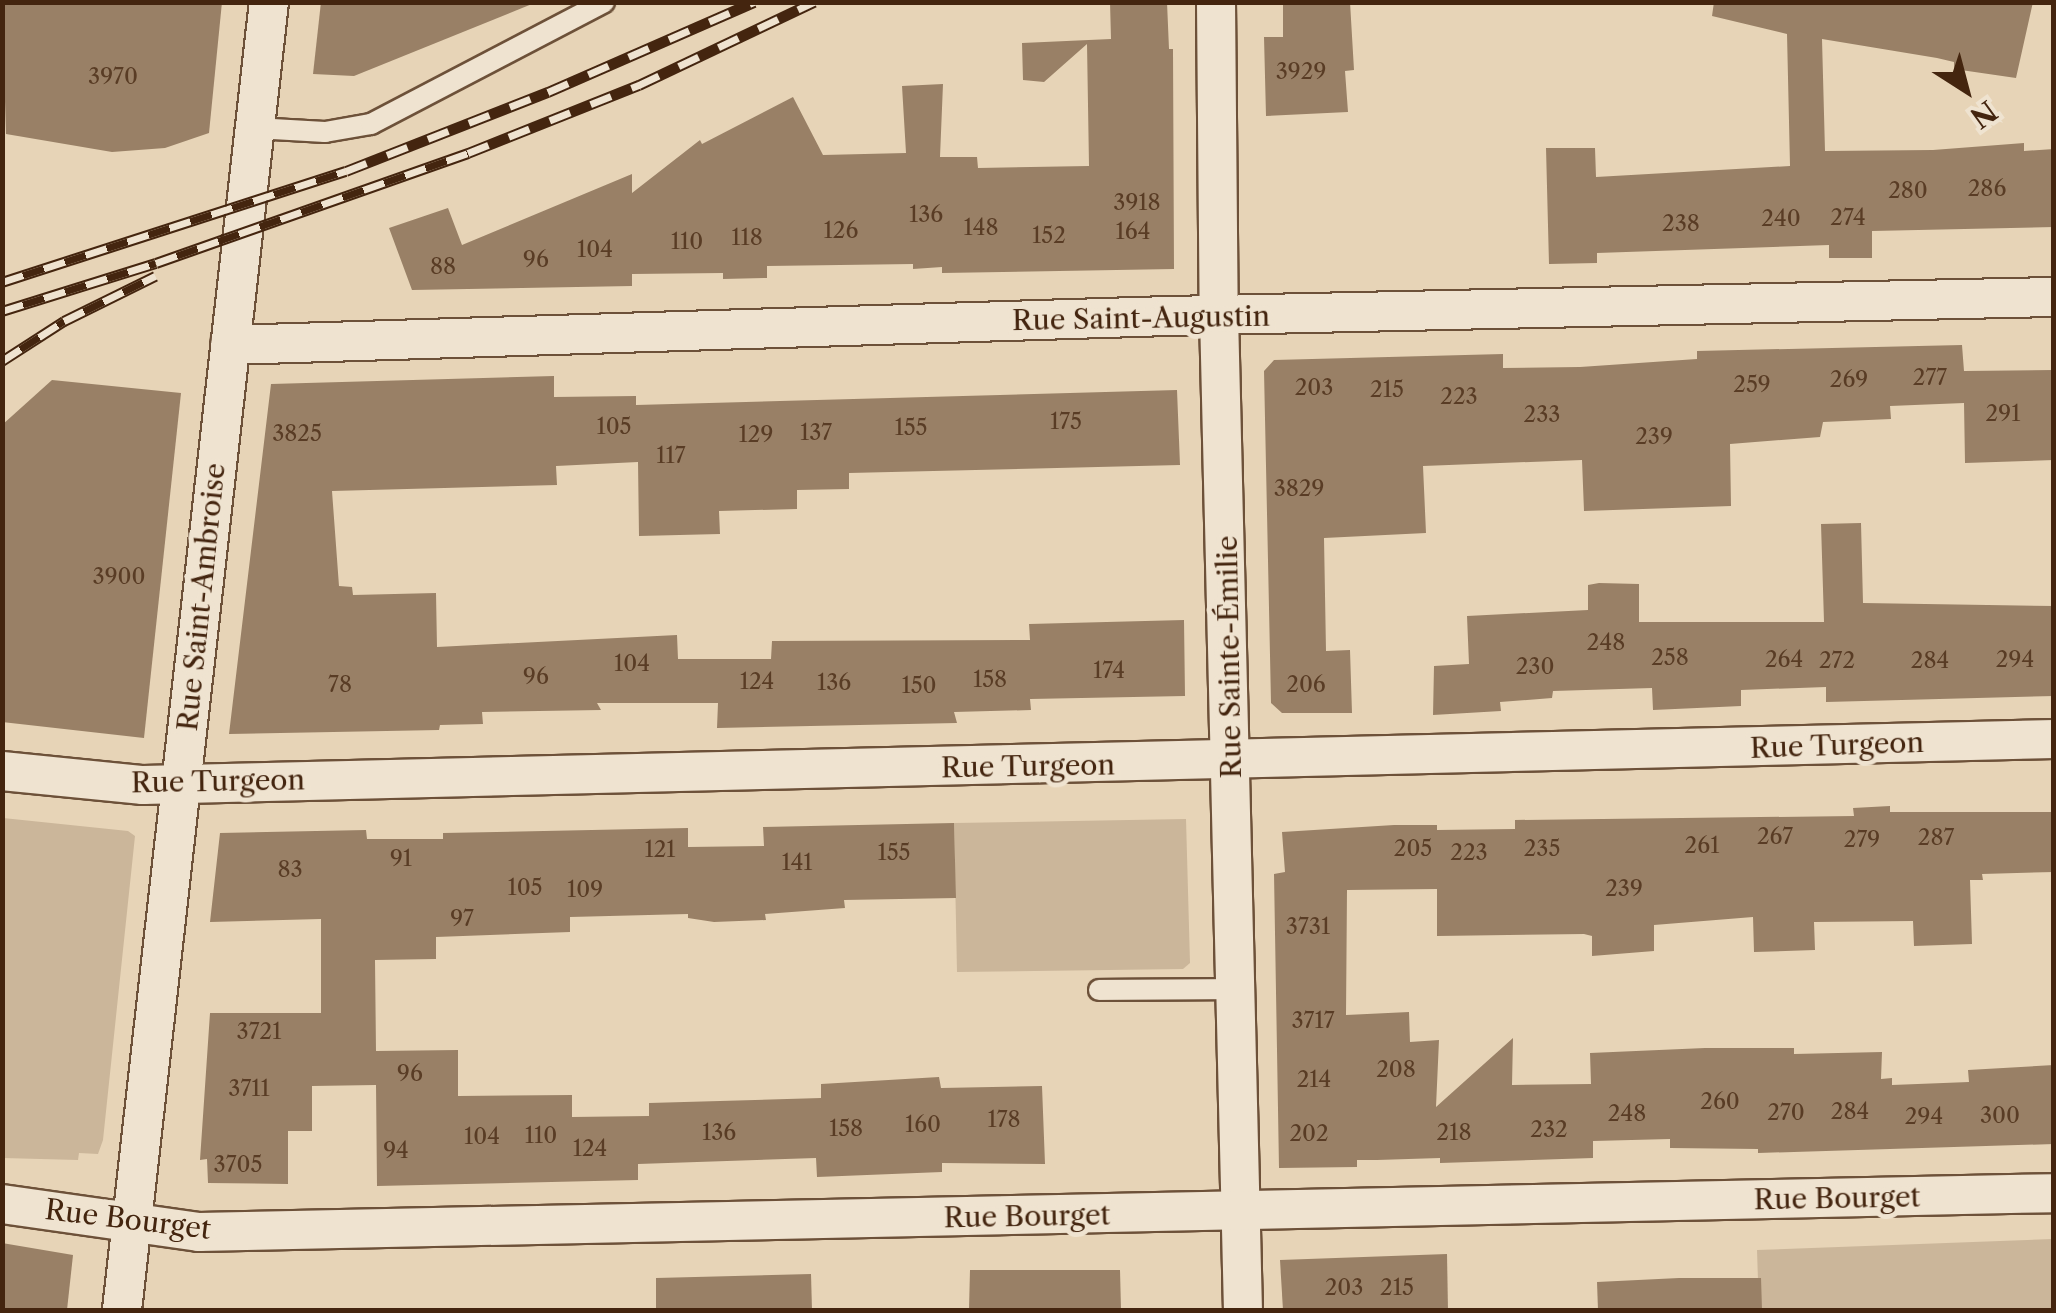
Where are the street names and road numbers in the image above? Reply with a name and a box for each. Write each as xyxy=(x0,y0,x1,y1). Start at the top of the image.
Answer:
street label: Rue Saint-Augustin xyxy=(1012,299,1270,337)
street label: Rue Saint-Ambroise xyxy=(170,461,232,733)
street label: Rue Sainte-Émilie xyxy=(1210,535,1248,779)
street label: Rue Turgeon xyxy=(1749,725,1925,765)
street label: Rue Turgeon xyxy=(940,748,1116,784)
street label: Rue Turgeon xyxy=(130,763,306,799)
street label: Rue Bourget xyxy=(1753,1180,1921,1216)
street label: Rue Bourget xyxy=(43,1192,213,1246)
street label: Rue Bourget xyxy=(943,1198,1111,1234)

